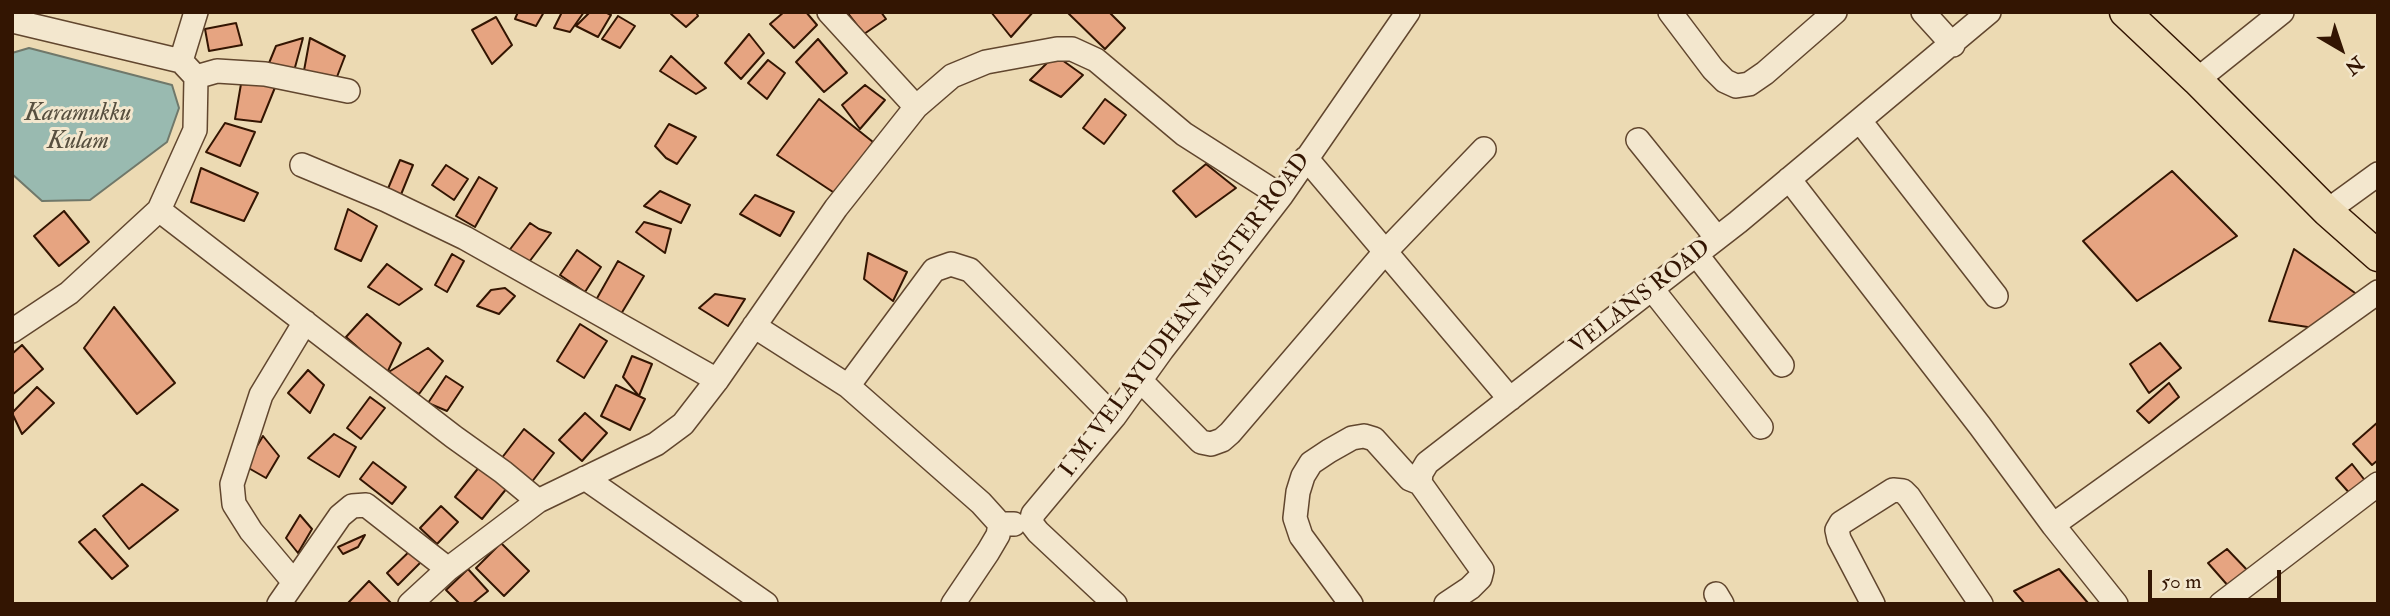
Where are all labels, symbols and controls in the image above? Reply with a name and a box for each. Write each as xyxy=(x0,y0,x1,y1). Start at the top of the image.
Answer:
north arrow xyxy=(2306,14,2376,84)
text: N xyxy=(2340,51,2368,80)
water label: Karamukku Kulam xyxy=(25,101,131,157)
street label: I. M. VELAYUDHAN MASTER ROAD xyxy=(1055,148,1317,484)
street label: VELANS ROAD xyxy=(1565,235,1717,361)
scale bar xyxy=(2152,556,2285,600)
text: 50 m xyxy=(2161,568,2202,595)

